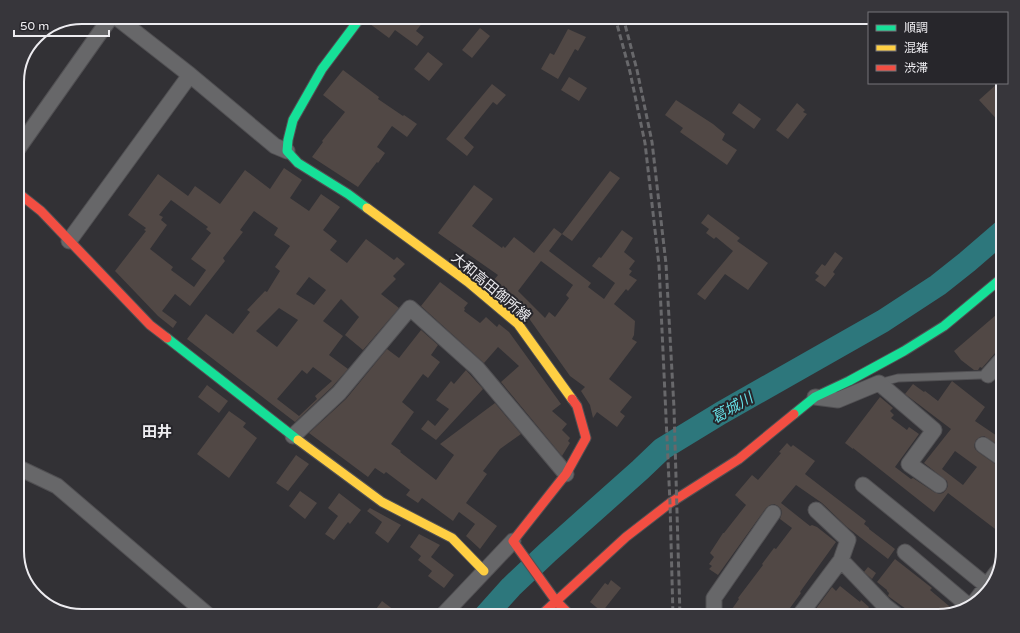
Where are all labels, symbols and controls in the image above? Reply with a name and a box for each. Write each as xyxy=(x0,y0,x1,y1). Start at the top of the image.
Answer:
scale bar xyxy=(14,12,109,38)
legend xyxy=(868,12,1008,84)
text: 50 m xyxy=(20,19,49,33)
text: 順調 xyxy=(904,21,928,35)
text: 混雑 xyxy=(904,41,928,55)
text: 渋滞 xyxy=(904,61,928,75)
street label: 大和高田御所線 xyxy=(448,249,534,325)
water label: 葛城川 xyxy=(708,388,758,427)
district label: 田井 xyxy=(142,423,172,441)

